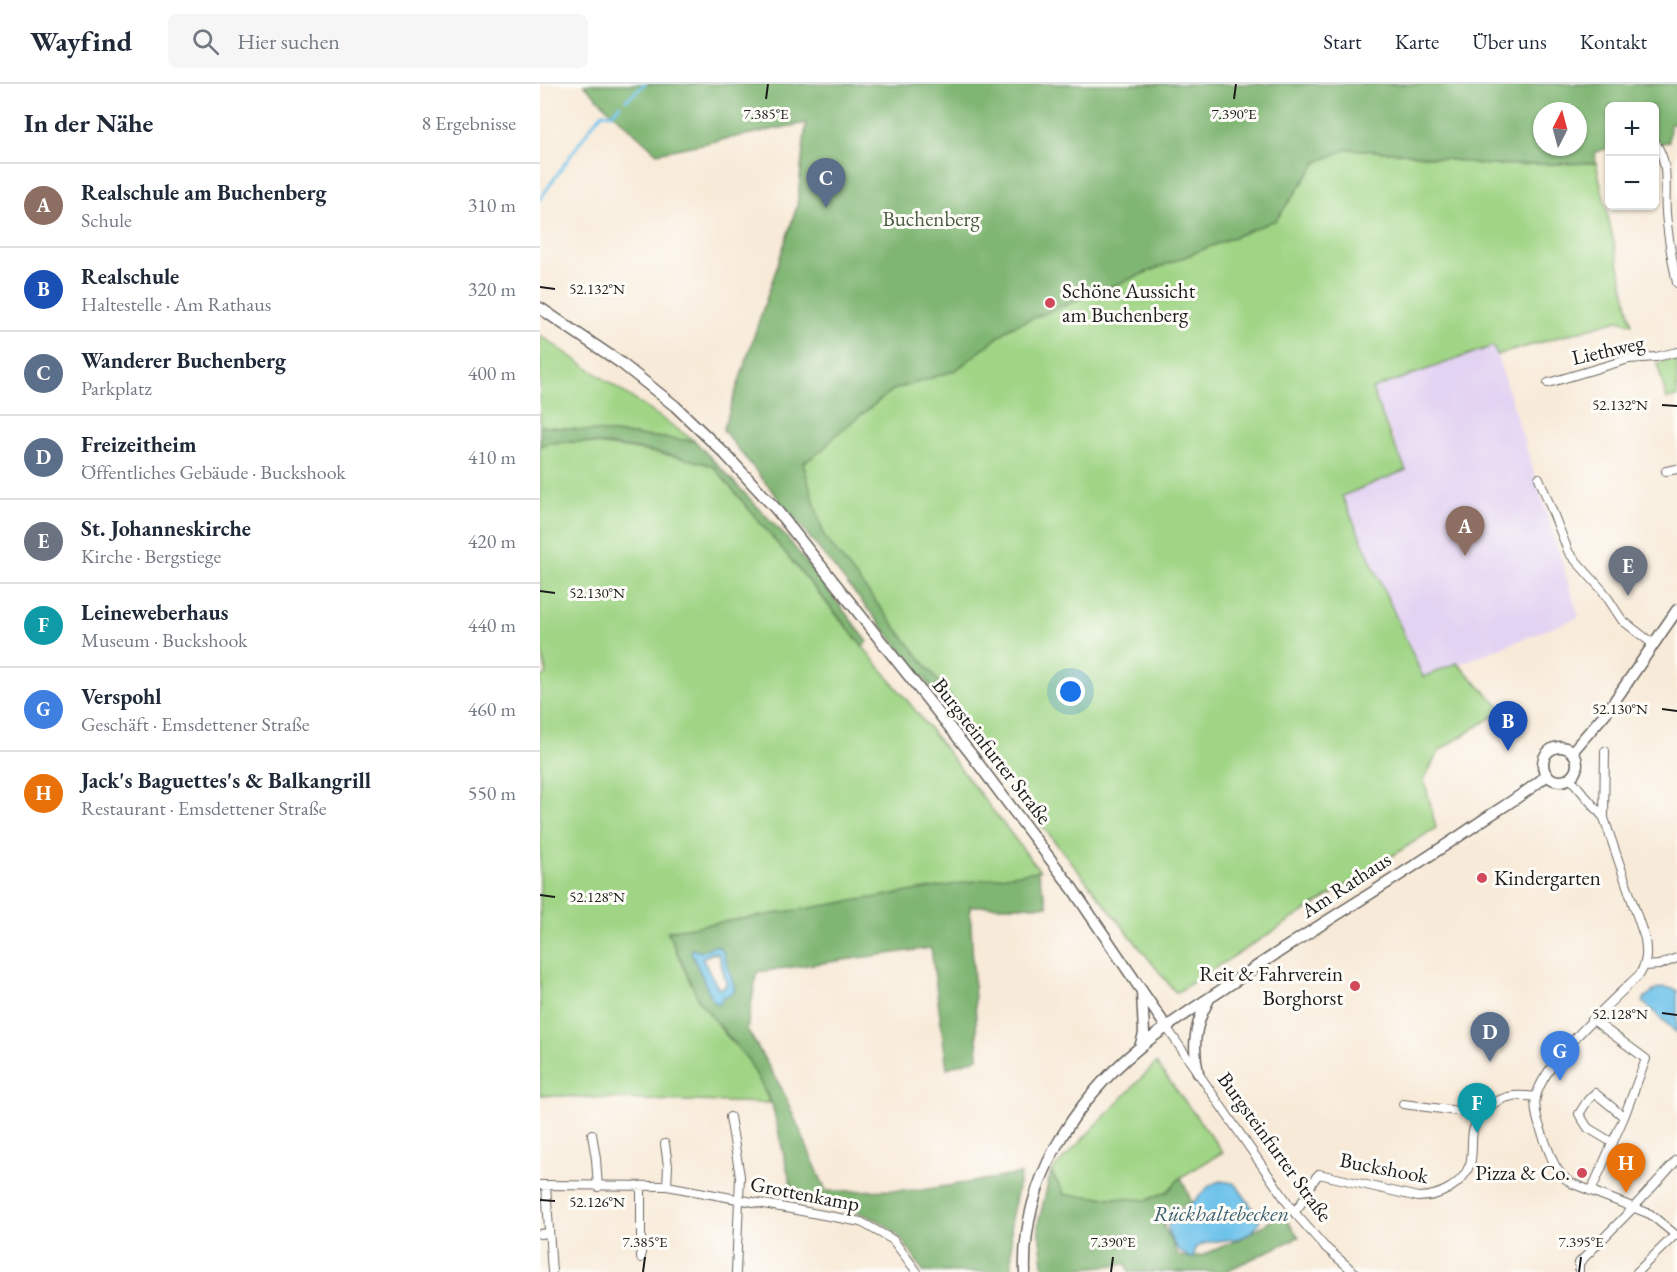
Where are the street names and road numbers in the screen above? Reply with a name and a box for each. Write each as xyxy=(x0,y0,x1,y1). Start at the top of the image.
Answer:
street label: Liethweg xyxy=(1569,328,1648,371)
street label: Burgsteinfurter Straße xyxy=(927,672,1058,829)
street label: Am Rathaus xyxy=(1295,845,1396,924)
street label: Burgsteinfurter Straße xyxy=(1212,1067,1339,1227)
street label: Buckshook xyxy=(1337,1146,1432,1190)
street label: Grottenkamp xyxy=(748,1170,862,1217)

